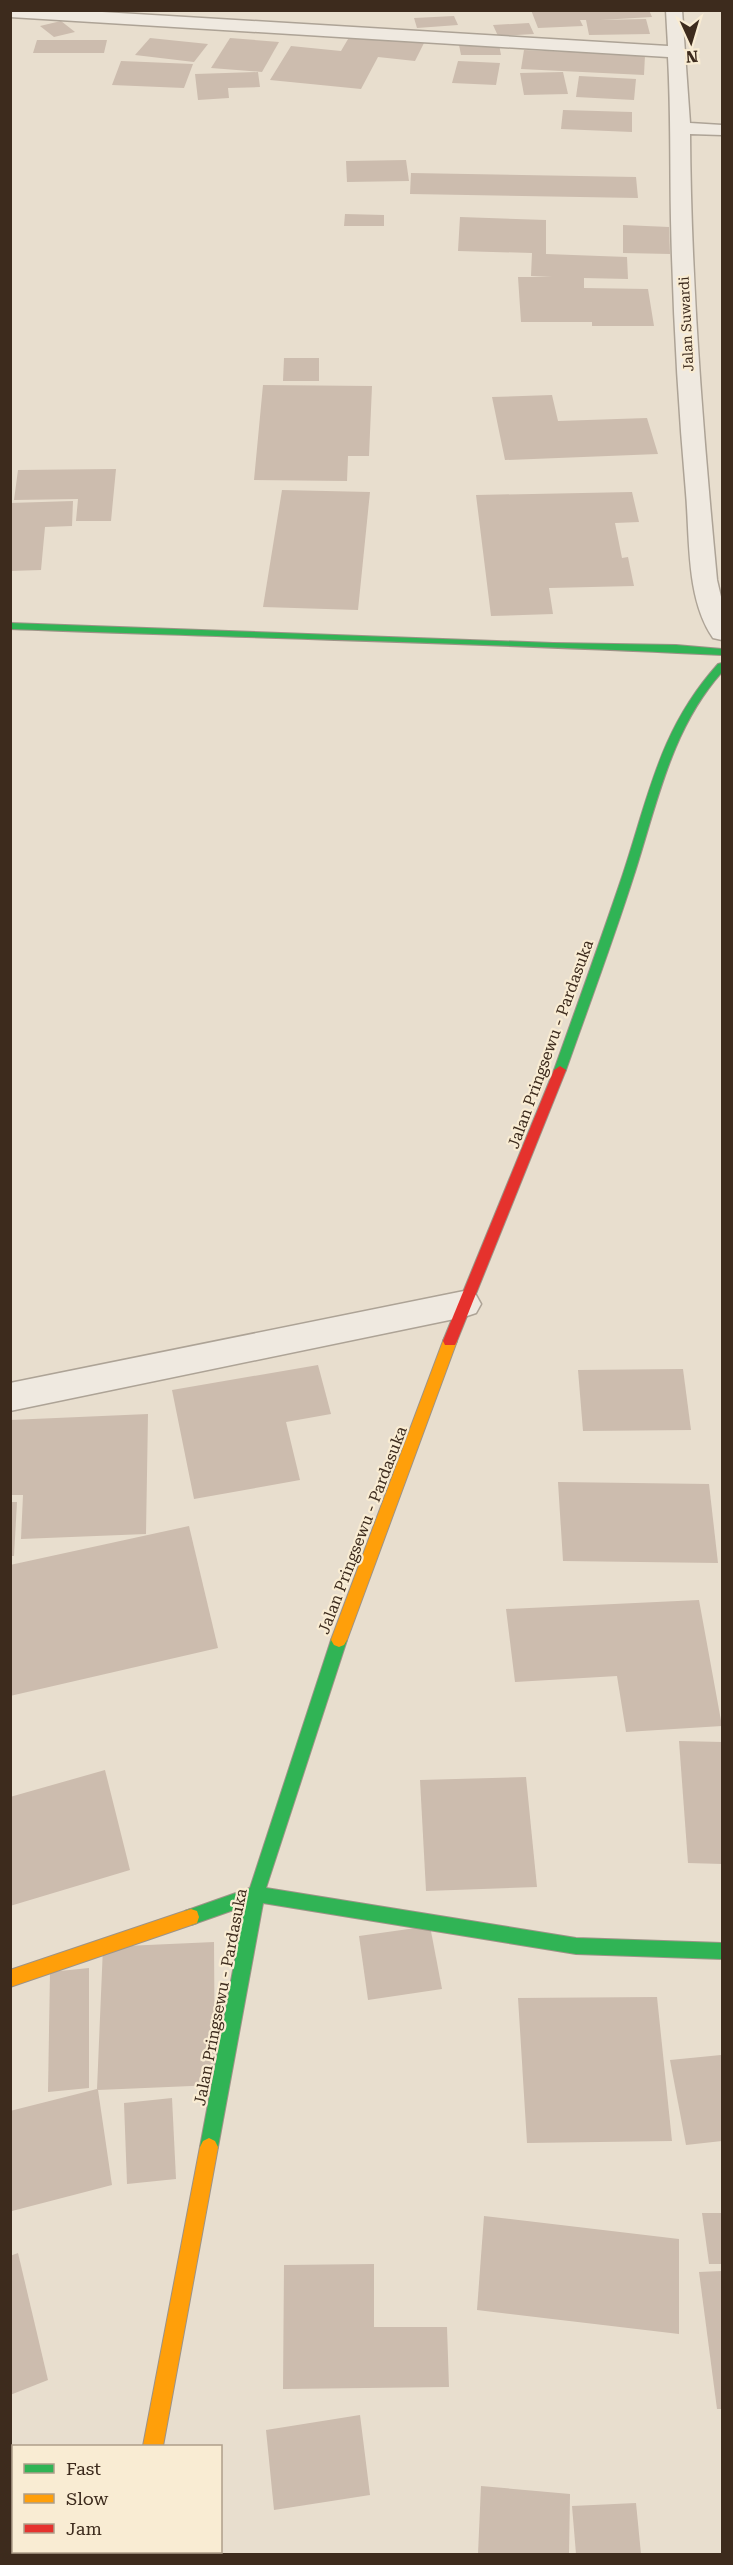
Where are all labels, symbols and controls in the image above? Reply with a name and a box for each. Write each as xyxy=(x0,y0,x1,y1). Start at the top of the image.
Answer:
north arrow xyxy=(661,12,721,72)
text: N xyxy=(685,47,699,66)
street label: Jalan Suwardi xyxy=(675,276,696,372)
street label: Jalan Pringsewu - Pardasuka xyxy=(504,937,597,1151)
street label: Jalan Pringsewu - Pardasuka xyxy=(314,1423,411,1637)
street label: Jalan Pringsewu - Pardasuka xyxy=(190,1887,251,2107)
legend xyxy=(12,2445,222,2553)
text: Fast xyxy=(66,2458,101,2479)
text: Slow xyxy=(66,2488,108,2509)
text: Jam xyxy=(66,2518,102,2539)

